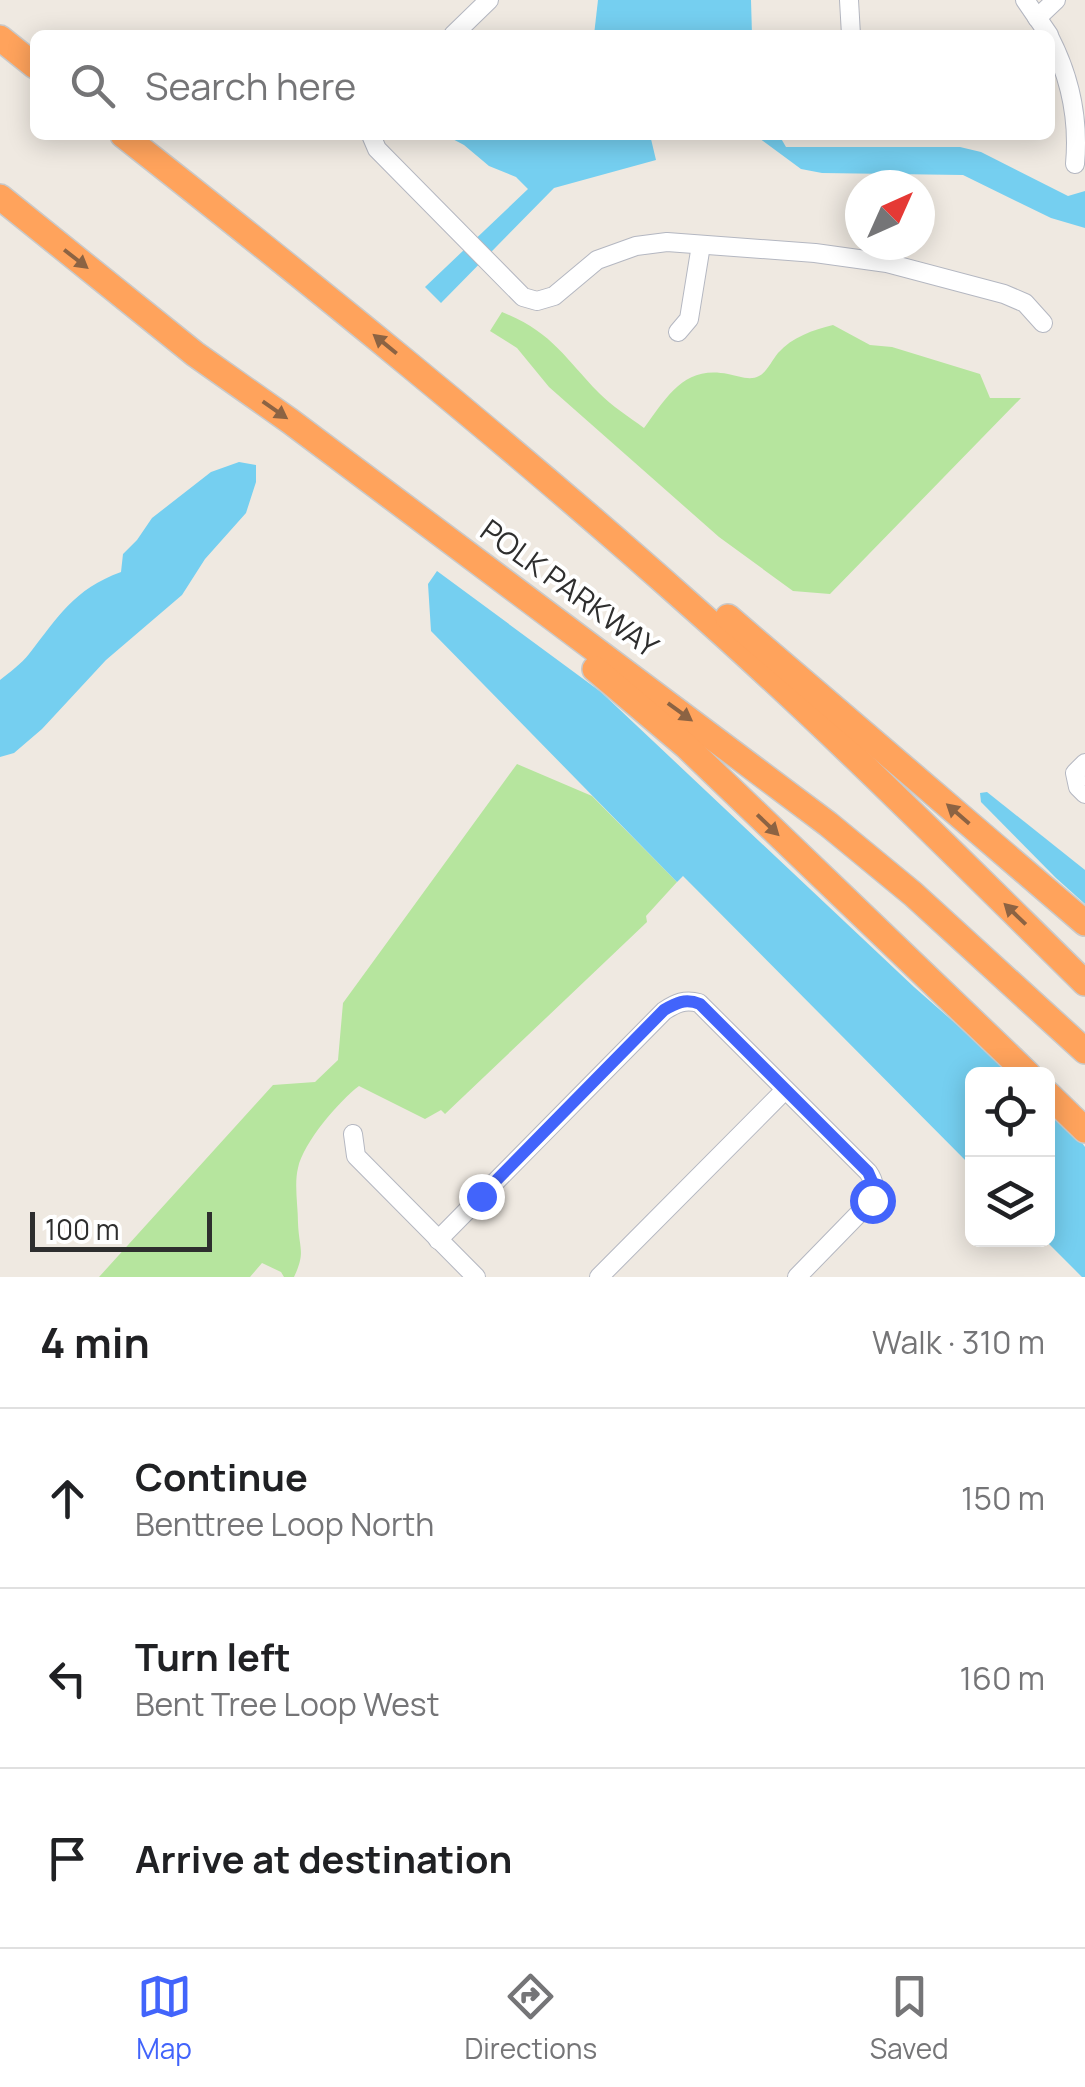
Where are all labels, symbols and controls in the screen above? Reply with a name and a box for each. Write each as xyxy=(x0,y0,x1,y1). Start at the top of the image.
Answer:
search box xyxy=(30,30,1055,140)
icon: search xyxy=(65,58,120,113)
text: Search here xyxy=(145,59,356,111)
north arrow xyxy=(845,170,935,260)
one-way arrow xyxy=(63,248,88,269)
one-way arrow xyxy=(373,334,398,355)
one-way arrow xyxy=(262,400,288,420)
street label: POLK PARKWAY xyxy=(473,509,667,666)
one-way arrow xyxy=(667,701,693,721)
one-way arrow xyxy=(946,803,971,825)
one-way arrow xyxy=(755,813,779,836)
one-way arrow xyxy=(1004,903,1028,927)
map controls xyxy=(965,1067,1055,1247)
button: locate xyxy=(965,1067,1055,1157)
button: layers xyxy=(965,1157,1055,1247)
route end xyxy=(459,1174,505,1220)
route start xyxy=(850,1178,896,1224)
scale bar xyxy=(30,1207,212,1252)
text: 100 m xyxy=(45,1210,119,1248)
text: 4 min xyxy=(40,1313,150,1371)
text: Walk · 310 m xyxy=(872,1320,1045,1364)
text: Continue xyxy=(135,1450,308,1502)
icon: ahead xyxy=(40,1471,95,1526)
text: 150 m xyxy=(961,1476,1045,1520)
text: Benttree Loop North xyxy=(135,1502,434,1546)
text: Turn left xyxy=(135,1630,291,1682)
icon: left xyxy=(40,1651,95,1706)
text: 160 m xyxy=(960,1656,1045,1700)
text: Bent Tree Loop West xyxy=(135,1682,439,1726)
icon: arrive xyxy=(40,1831,95,1886)
text: Arrive at destination xyxy=(135,1832,512,1884)
tab: Map xyxy=(136,1969,192,2067)
tab: Directions xyxy=(465,1969,597,2067)
tab: Saved xyxy=(870,1969,949,2067)

